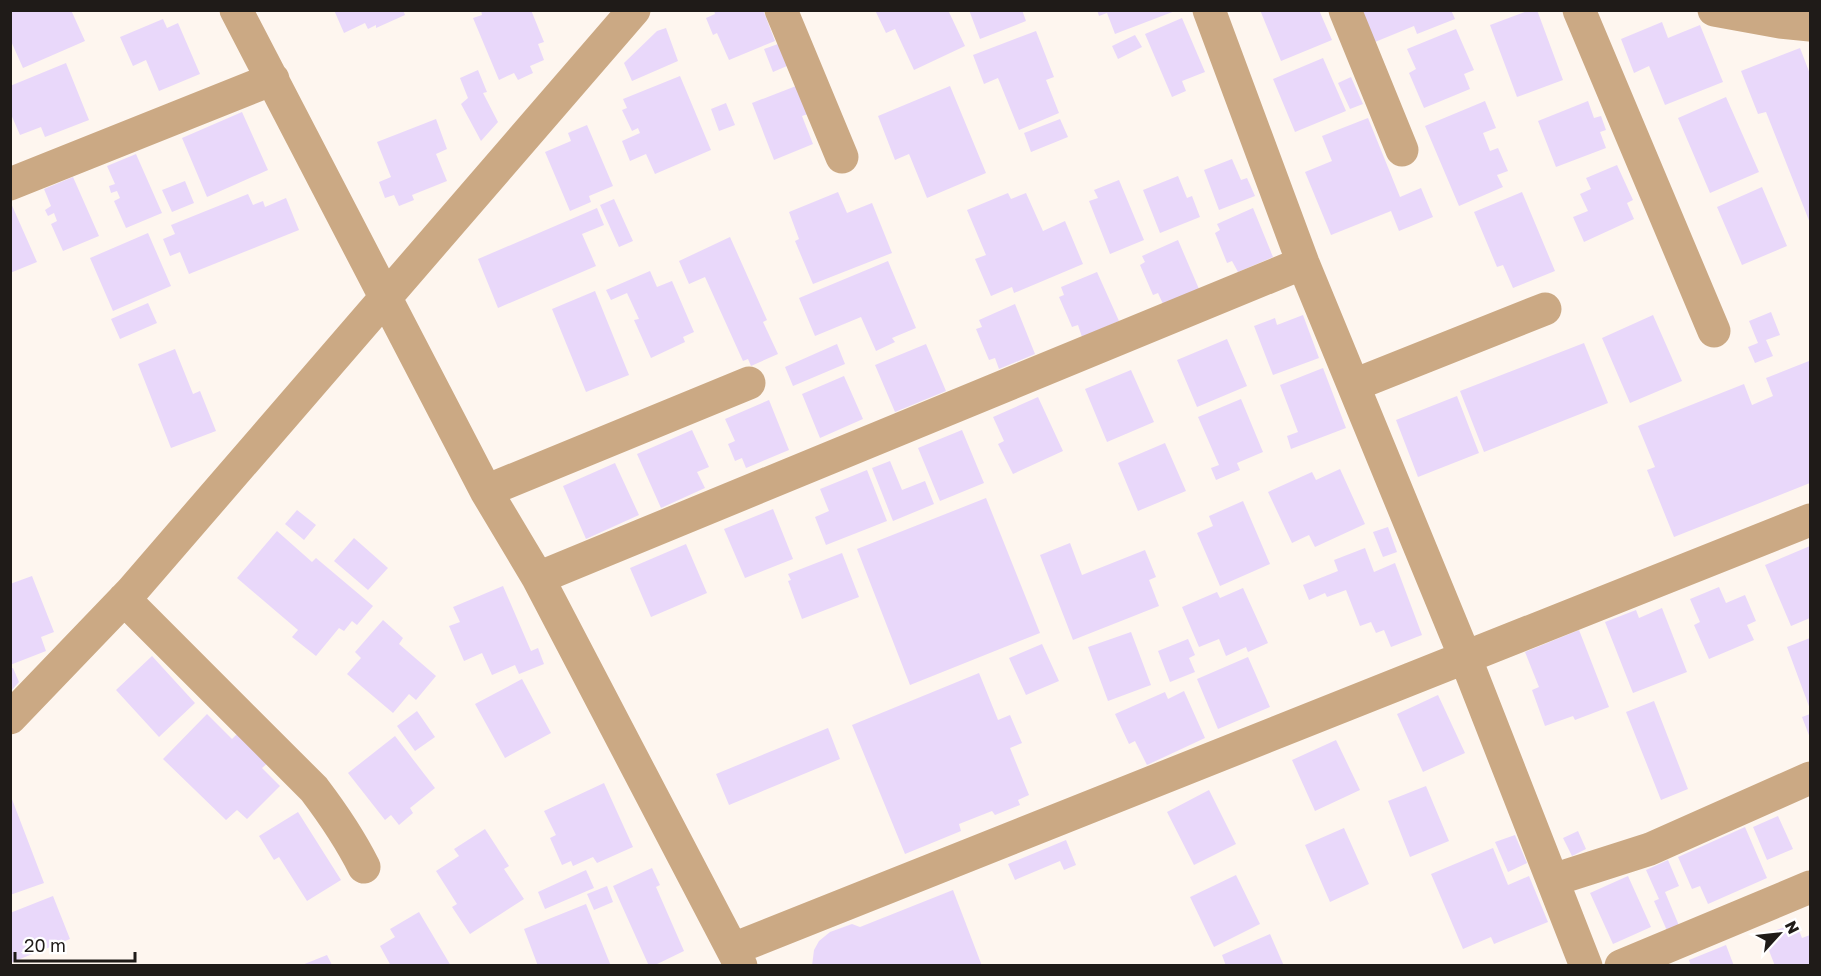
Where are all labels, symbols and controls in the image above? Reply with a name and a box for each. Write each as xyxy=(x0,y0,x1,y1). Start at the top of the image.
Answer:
north arrow xyxy=(1749,904,1809,964)
text: N xyxy=(1781,917,1804,937)
scale bar xyxy=(15,925,135,963)
text: 20 m xyxy=(24,934,66,956)

